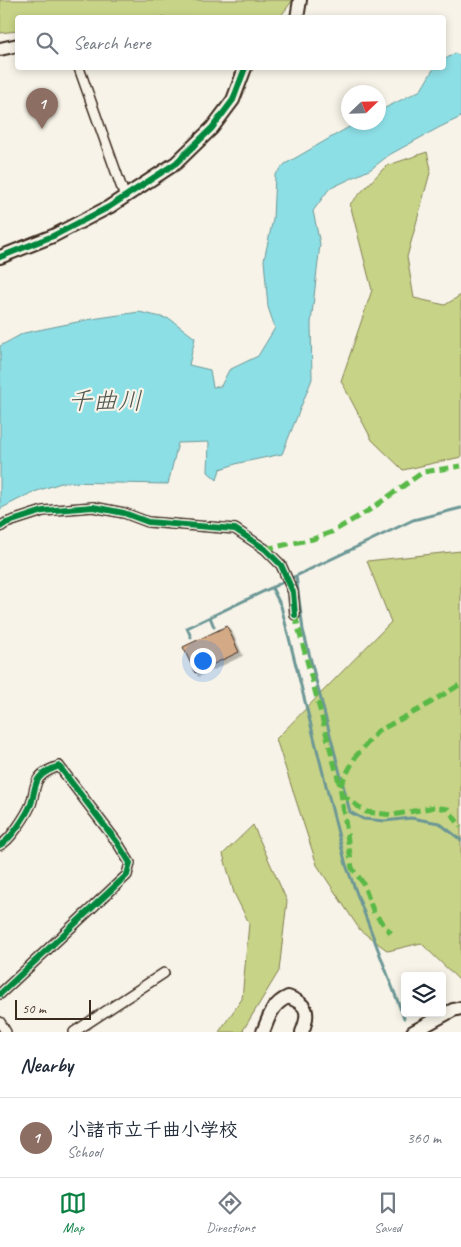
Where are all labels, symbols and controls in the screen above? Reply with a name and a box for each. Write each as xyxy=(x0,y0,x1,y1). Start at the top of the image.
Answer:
search box xyxy=(15,15,446,70)
icon: search xyxy=(33,29,61,57)
text: Search here xyxy=(73,31,150,55)
north arrow xyxy=(341,85,386,130)
pin: 1 xyxy=(26,88,58,129)
water label: 千曲川 xyxy=(67,385,143,417)
your location xyxy=(190,648,216,674)
map controls xyxy=(401,972,446,1017)
button: layers xyxy=(401,972,446,1017)
scale bar xyxy=(15,997,91,1020)
text: 50 m xyxy=(22,1000,46,1017)
text: Nearby xyxy=(20,1052,73,1078)
text: 小諸市立千曲小学校 xyxy=(67,1118,238,1142)
text: 1 xyxy=(32,1128,40,1148)
text: 360 m xyxy=(407,1128,441,1148)
text: School xyxy=(67,1142,101,1162)
tab: Map xyxy=(59,1189,87,1236)
tab: Directions xyxy=(206,1189,255,1236)
tab: Saved xyxy=(374,1189,402,1236)

